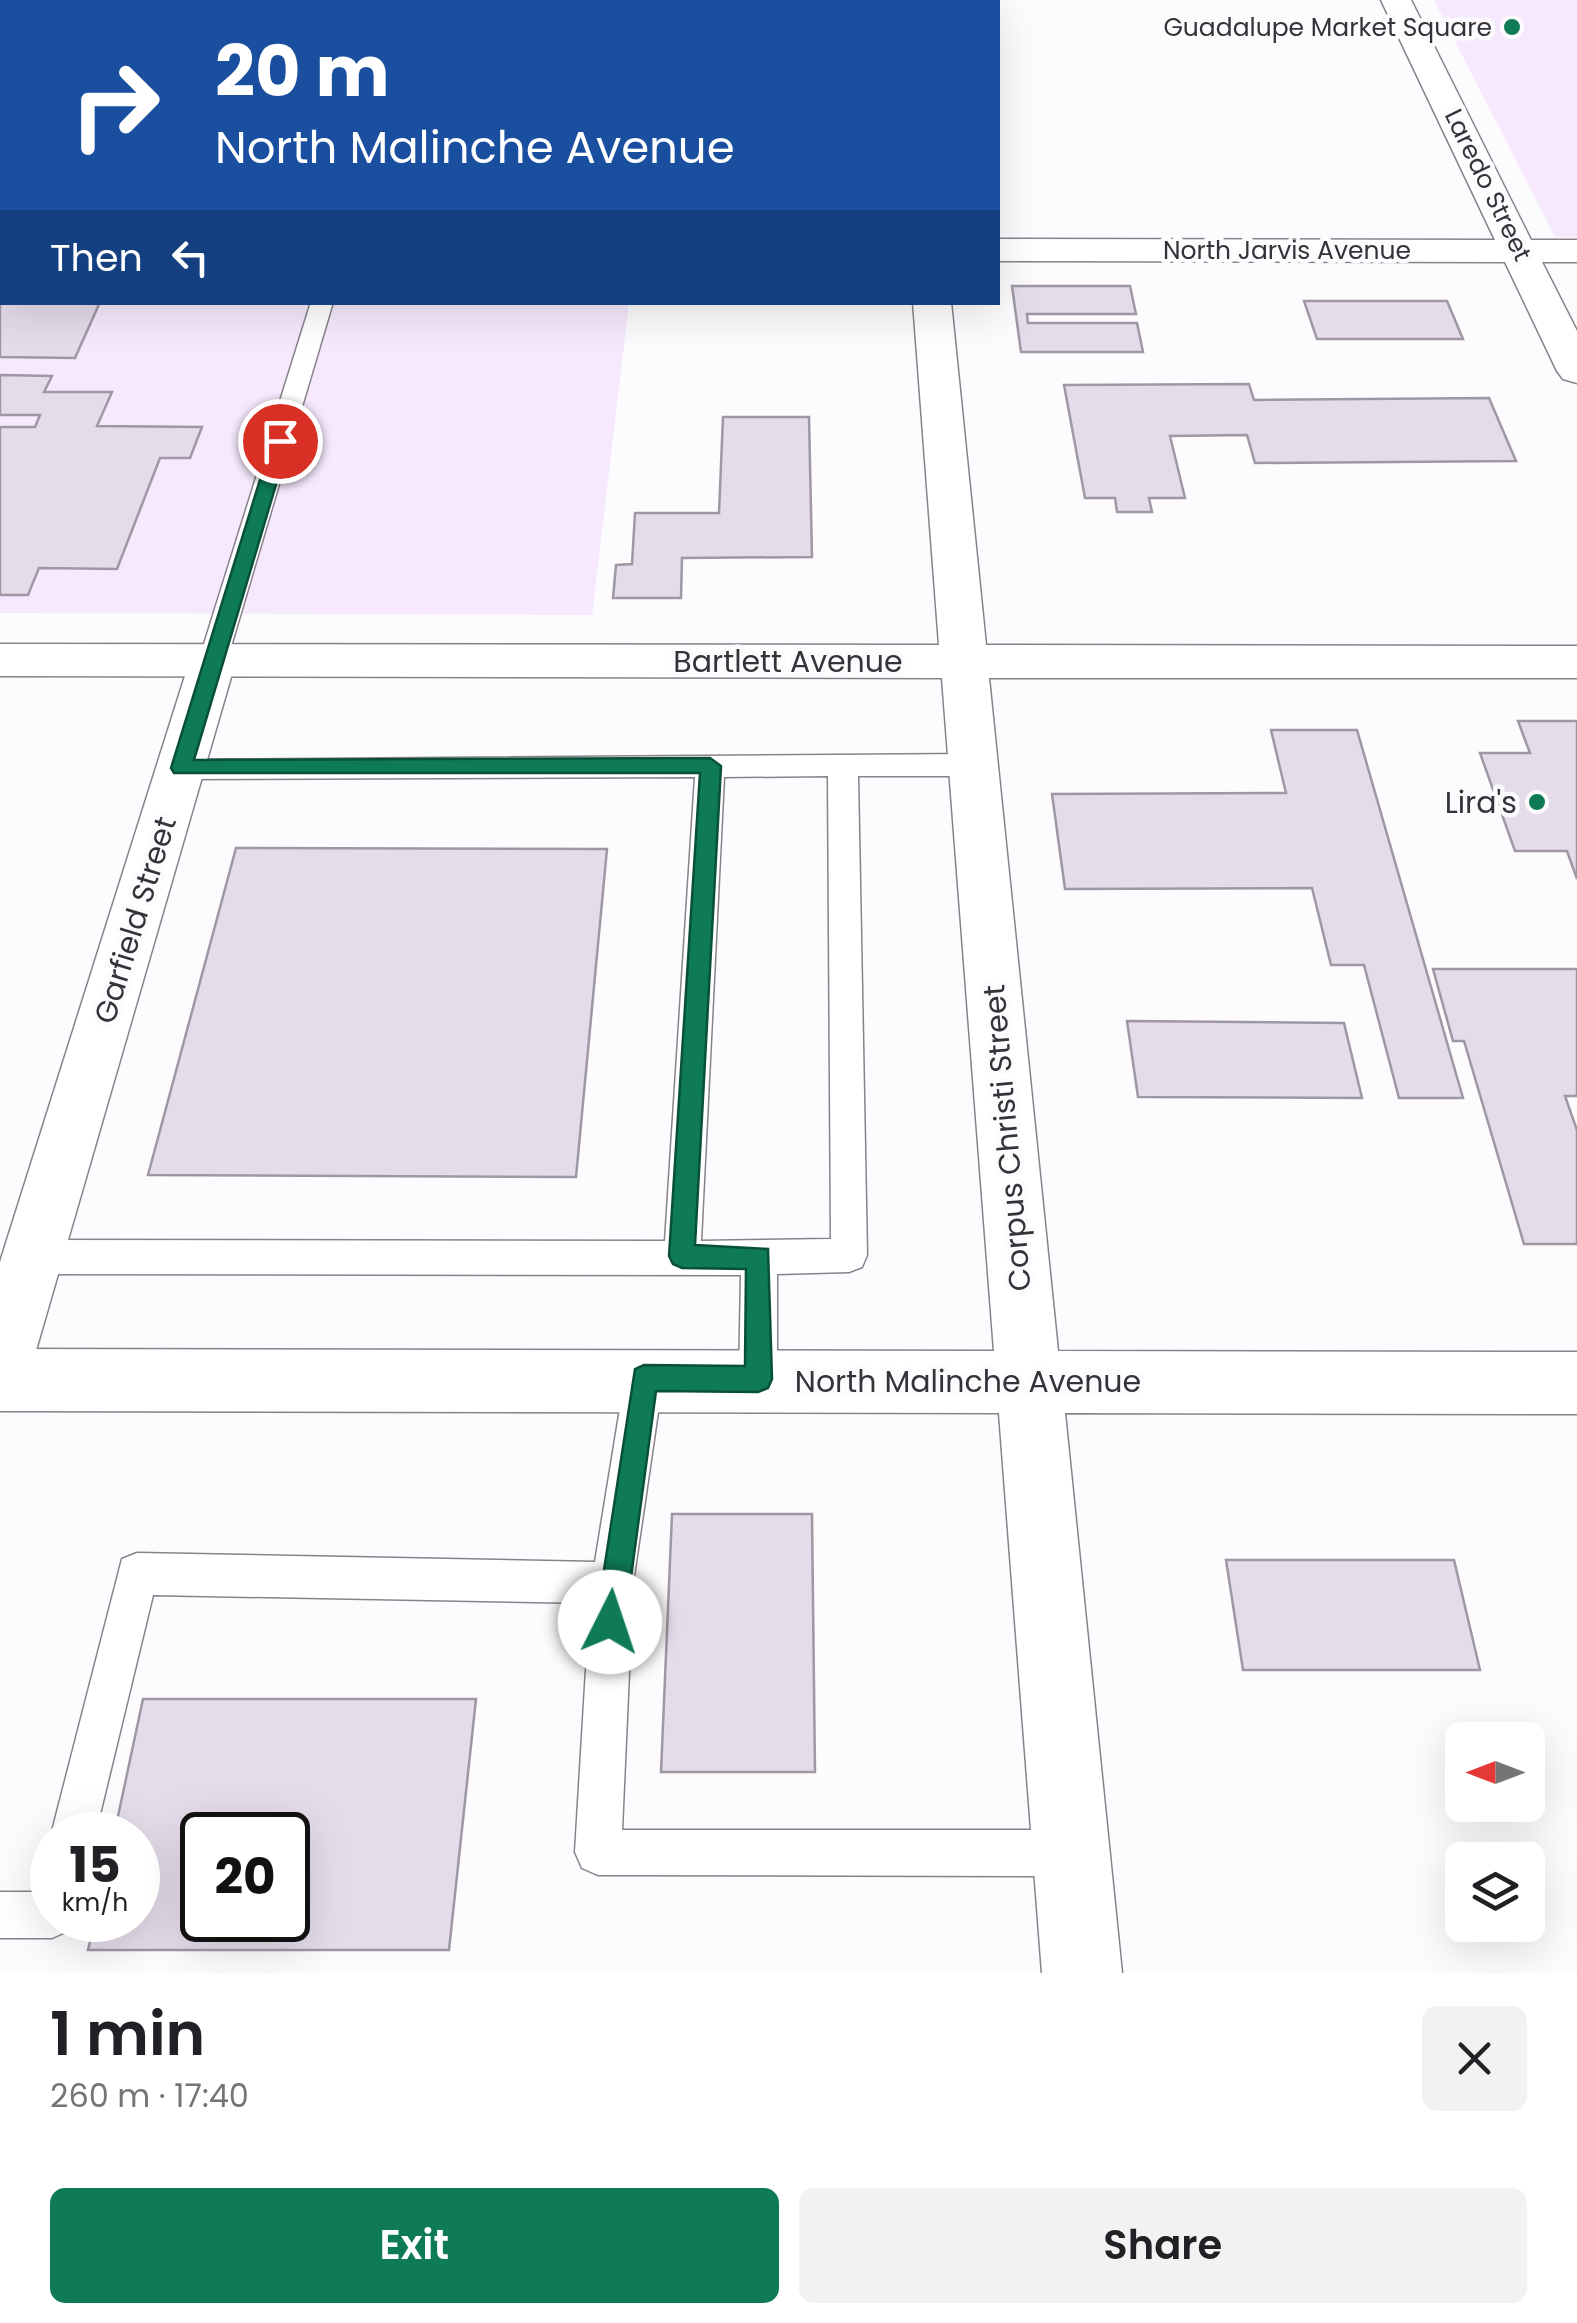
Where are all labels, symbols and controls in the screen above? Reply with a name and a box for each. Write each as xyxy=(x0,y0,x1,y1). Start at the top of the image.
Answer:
place label: Guadalupe Market Square xyxy=(1163,10,1492,45)
marker: Guadalupe Market Square xyxy=(1501,16,1523,38)
text: 20 m xyxy=(215,22,390,121)
icon: right xyxy=(50,40,180,170)
street label: Laredo Street xyxy=(1436,103,1540,267)
text: North Malinche Avenue xyxy=(215,116,735,179)
icon: left xyxy=(163,230,218,285)
text: Then xyxy=(50,231,143,284)
street label: North Jarvis Avenue xyxy=(1163,233,1411,268)
pin xyxy=(238,399,323,484)
icon: arrive xyxy=(253,414,308,469)
street label: Bartlett Avenue xyxy=(673,640,903,683)
place label: Lira's xyxy=(1445,781,1517,824)
marker: Lira's xyxy=(1526,791,1548,813)
street label: Garfield Street xyxy=(83,811,187,1029)
street label: Corpus Christi Street xyxy=(972,983,1042,1293)
street label: North Malinche Avenue xyxy=(795,1360,1141,1403)
position arrow xyxy=(558,1570,662,1674)
north arrow xyxy=(1445,1722,1545,1822)
map controls xyxy=(1445,1722,1545,1942)
speed limit sign: 20 xyxy=(180,1812,310,1942)
text: 15 xyxy=(69,1829,121,1900)
button: layers xyxy=(1445,1842,1545,1942)
text: km/h xyxy=(62,1885,128,1920)
text: 1 min xyxy=(50,1992,205,2076)
button: close xyxy=(1422,2006,1527,2111)
text: 260 m · 17:40 xyxy=(50,2073,249,2118)
button: Exit xyxy=(50,2188,779,2303)
button: Share xyxy=(799,2188,1527,2303)

